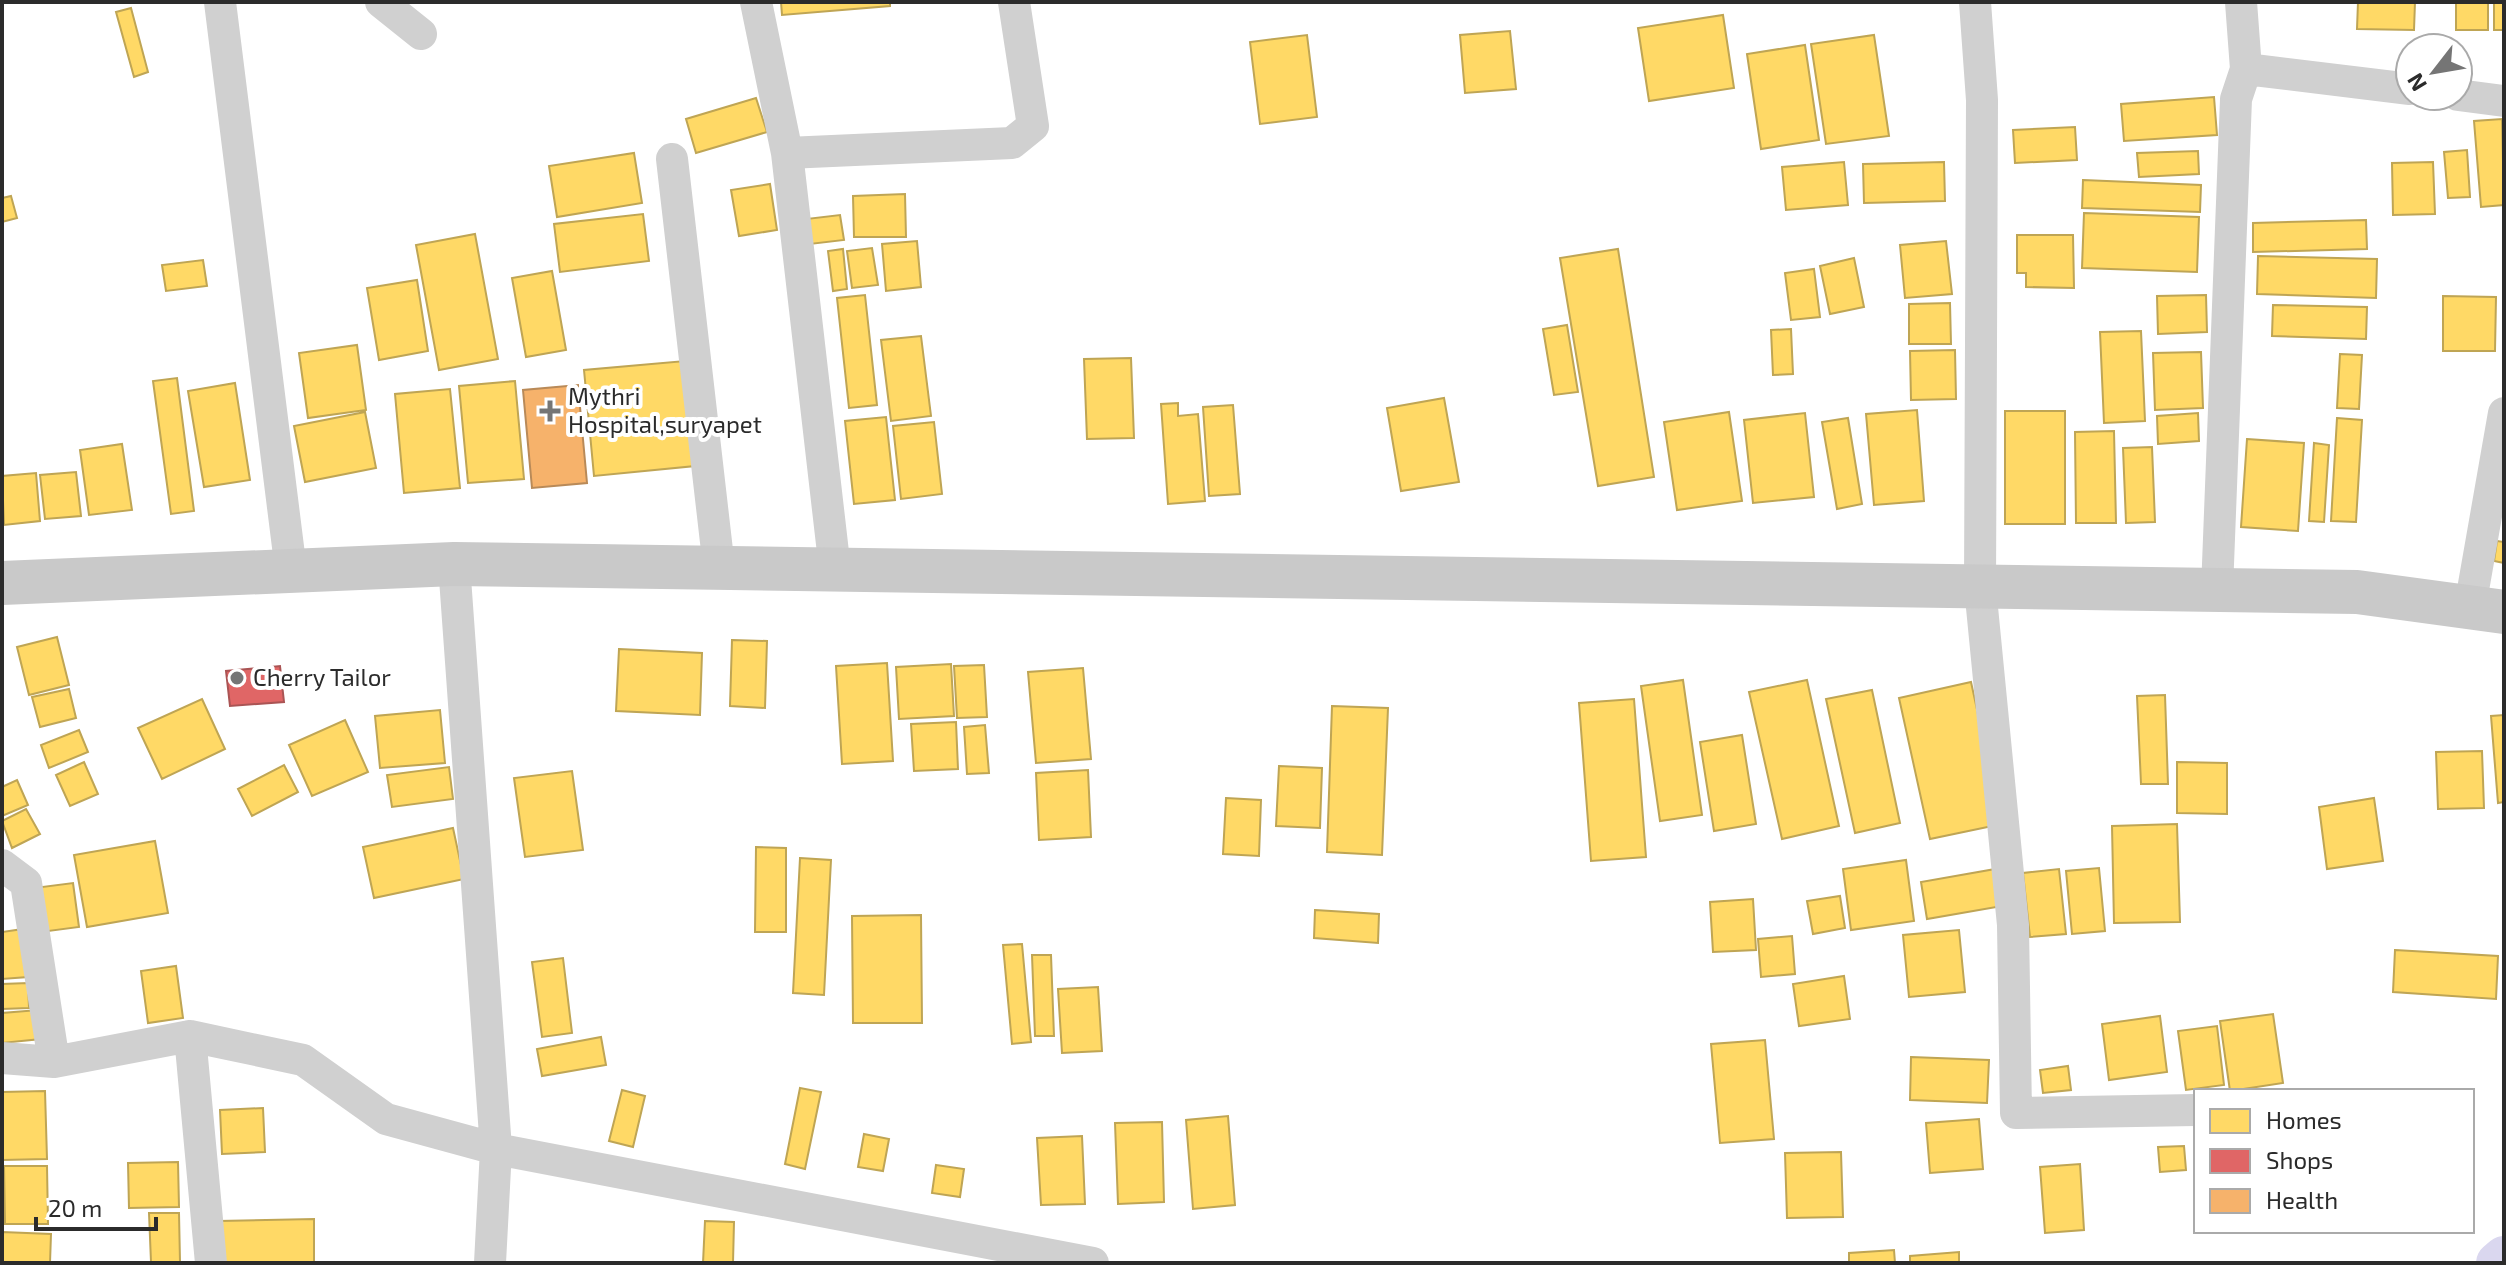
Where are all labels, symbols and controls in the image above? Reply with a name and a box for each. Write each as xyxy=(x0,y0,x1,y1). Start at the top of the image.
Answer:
north arrow xyxy=(2394,32,2474,112)
text: N xyxy=(2401,69,2431,96)
place label: Mythri Hospital,suryapet xyxy=(568,381,762,438)
marker: Mythri Hospital,suryapet xyxy=(539,400,561,422)
place label: Cherry Tailor xyxy=(253,662,391,691)
marker: Cherry Tailor xyxy=(228,669,246,687)
legend xyxy=(2194,1089,2474,1233)
text: Homes xyxy=(2266,1105,2342,1134)
text: Shops xyxy=(2266,1145,2333,1174)
scale bar xyxy=(36,1181,156,1231)
text: Health xyxy=(2266,1185,2338,1214)
text: 20 m xyxy=(48,1193,102,1222)

